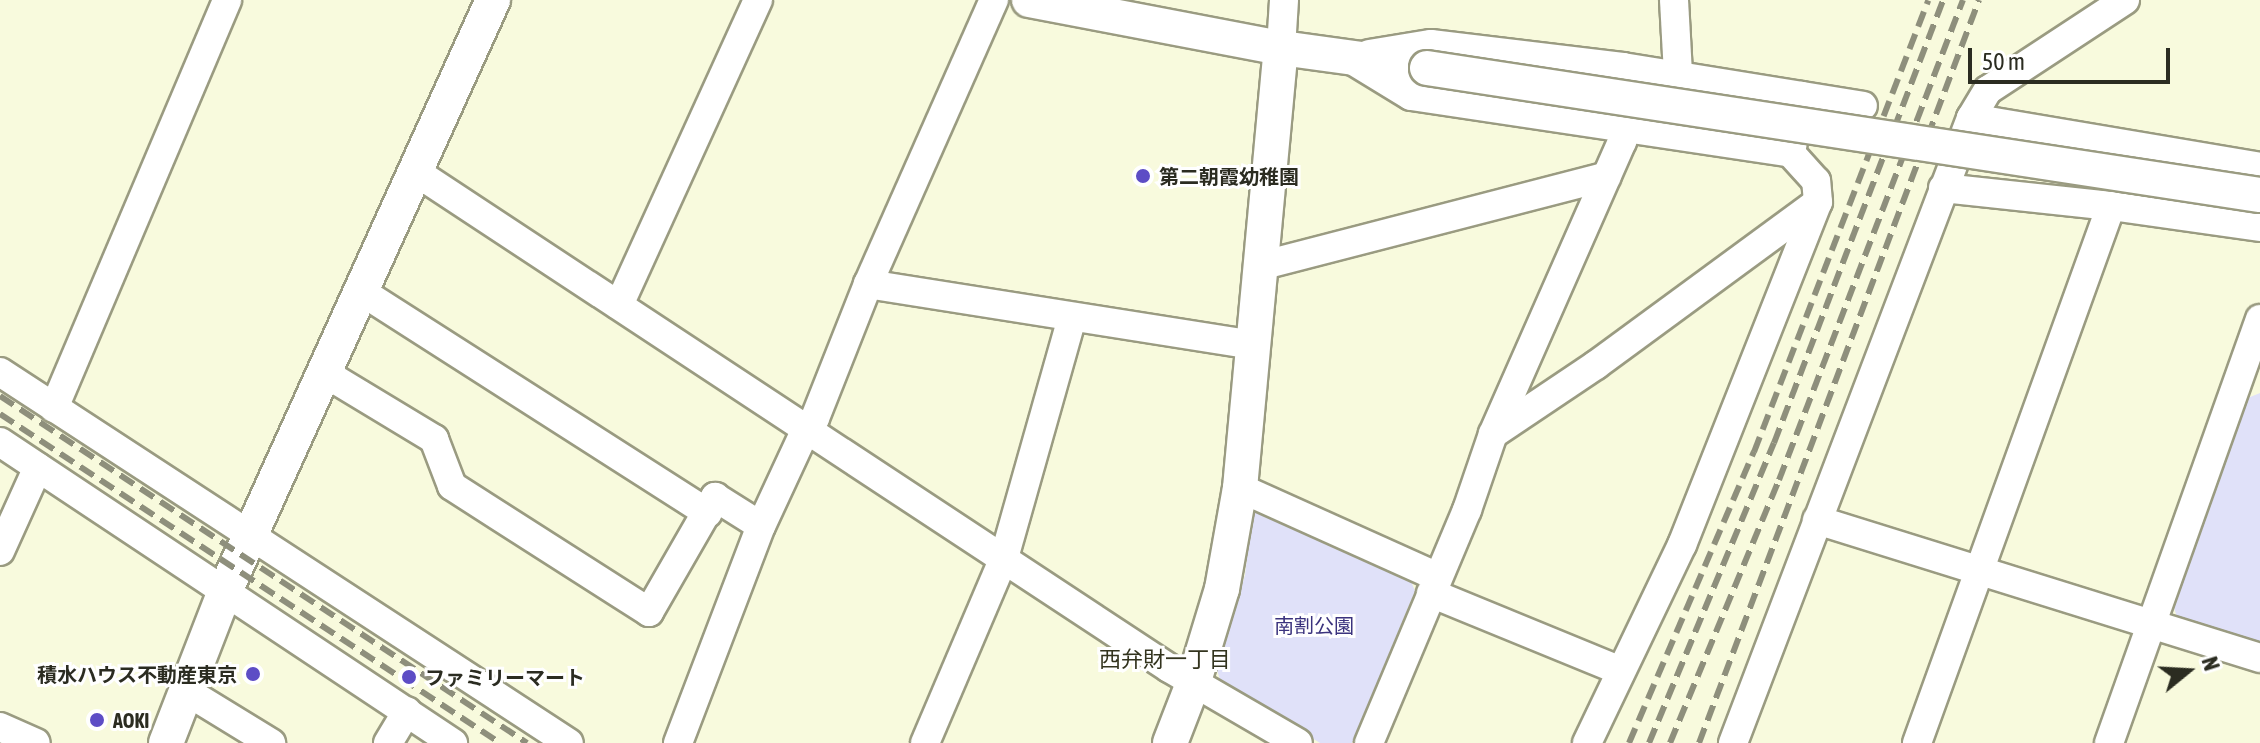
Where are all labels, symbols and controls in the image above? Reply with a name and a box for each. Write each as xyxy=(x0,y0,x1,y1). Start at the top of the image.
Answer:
scale bar xyxy=(1972,32,2174,82)
text: 50 m xyxy=(1982,48,2025,75)
place label: 第二朝霞幼稚園 xyxy=(1159,164,1299,188)
marker: 第二朝霞幼稚園 xyxy=(1134,167,1152,185)
park label: 南割公園 xyxy=(1274,613,1354,637)
north arrow xyxy=(2148,631,2228,711)
district label: 西弁財一丁目 xyxy=(1099,647,1231,673)
text: N xyxy=(2196,653,2225,674)
place label: 積水ハウス不動産東京 xyxy=(37,662,237,686)
marker: 積水ハウス不動産東京 xyxy=(244,665,262,683)
place label: ファミリーマート xyxy=(425,665,585,689)
marker: ファミリーマート xyxy=(400,668,418,686)
place label: AOKI xyxy=(113,708,149,732)
marker: AOKI xyxy=(88,711,106,729)

